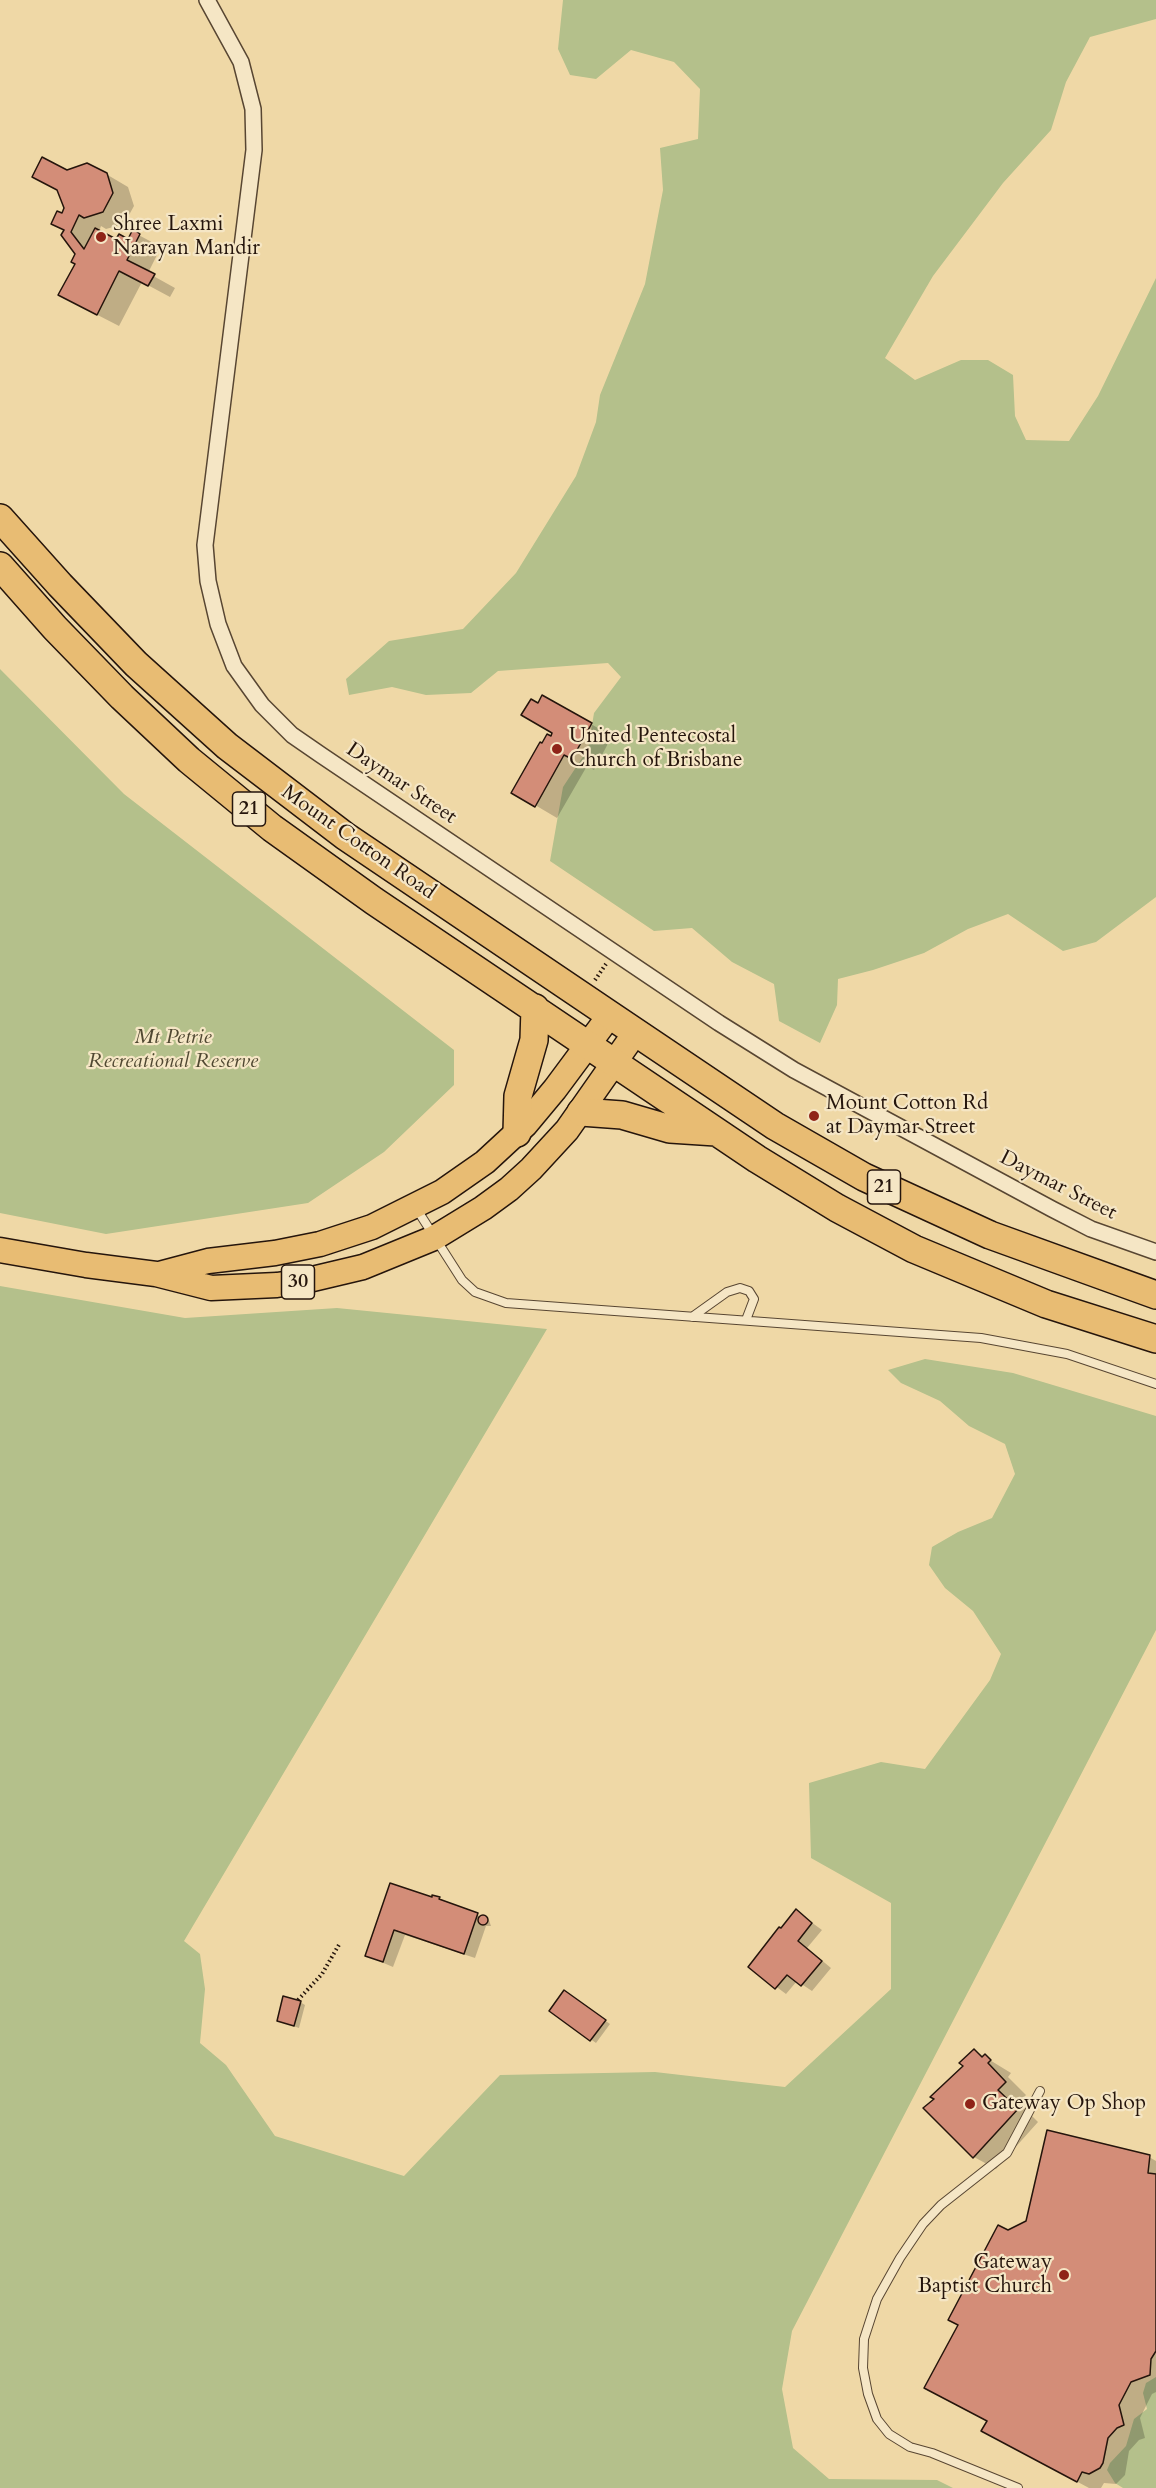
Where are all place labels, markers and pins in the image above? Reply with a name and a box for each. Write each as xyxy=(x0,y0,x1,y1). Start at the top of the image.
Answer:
place label: Shree Laxmi Narayan Mandir xyxy=(113,212,260,262)
marker: Shree Laxmi Narayan Mandir xyxy=(94,230,108,244)
place label: United Pentecostal Church of Brisbane xyxy=(569,724,743,774)
marker: United Pentecostal Church of Brisbane xyxy=(550,742,564,756)
place label: Mount Cotton Rd at Daymar Street xyxy=(826,1091,988,1141)
marker: Mount Cotton Rd at Daymar Street xyxy=(807,1109,821,1123)
place label: Gateway Op Shop xyxy=(982,2091,1146,2117)
marker: Gateway Op Shop xyxy=(963,2097,977,2111)
place label: Gateway Baptist Church xyxy=(918,2250,1052,2300)
marker: Gateway Baptist Church xyxy=(1057,2268,1071,2282)

